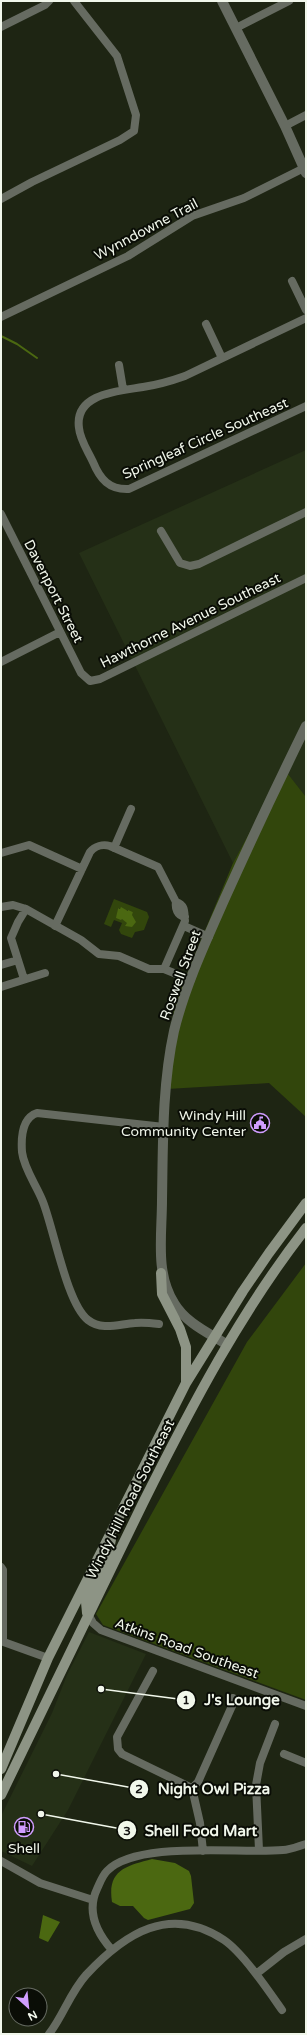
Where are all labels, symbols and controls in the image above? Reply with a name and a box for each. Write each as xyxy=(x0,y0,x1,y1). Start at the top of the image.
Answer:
street label: Wynndowne Trail xyxy=(92,195,201,264)
street label: Springleaf Circle Southeast xyxy=(120,394,291,483)
street label: Davenport Street xyxy=(20,537,87,646)
street label: Hawthorne Avenue Southeast xyxy=(97,569,284,672)
street label: Roswell Street xyxy=(156,927,205,1023)
place label: Windy Hill Community Center xyxy=(121,1107,247,1140)
public building icon: Windy Hill Community Center xyxy=(249,1112,271,1134)
street label: Windy Hill Road Southeast xyxy=(83,1416,178,1582)
street label: Atkins Road Southeast xyxy=(113,1615,262,1683)
callout: J's Lounge xyxy=(176,1687,287,1714)
text: J's Lounge xyxy=(203,1691,280,1710)
text: 1 xyxy=(182,1693,190,1707)
callout: Night Owl Pizza xyxy=(129,1775,278,1802)
text: Night Owl Pizza xyxy=(158,1780,270,1799)
text: 2 xyxy=(135,1782,143,1796)
fuel station icon: Shell xyxy=(13,1816,35,1838)
callout: Shell Food Mart xyxy=(117,1817,266,1844)
text: Shell Food Mart xyxy=(145,1822,258,1840)
text: 3 xyxy=(123,1824,131,1838)
place label: Shell xyxy=(8,1840,40,1857)
north arrow xyxy=(8,1987,48,2027)
text: N xyxy=(25,2008,39,2023)

